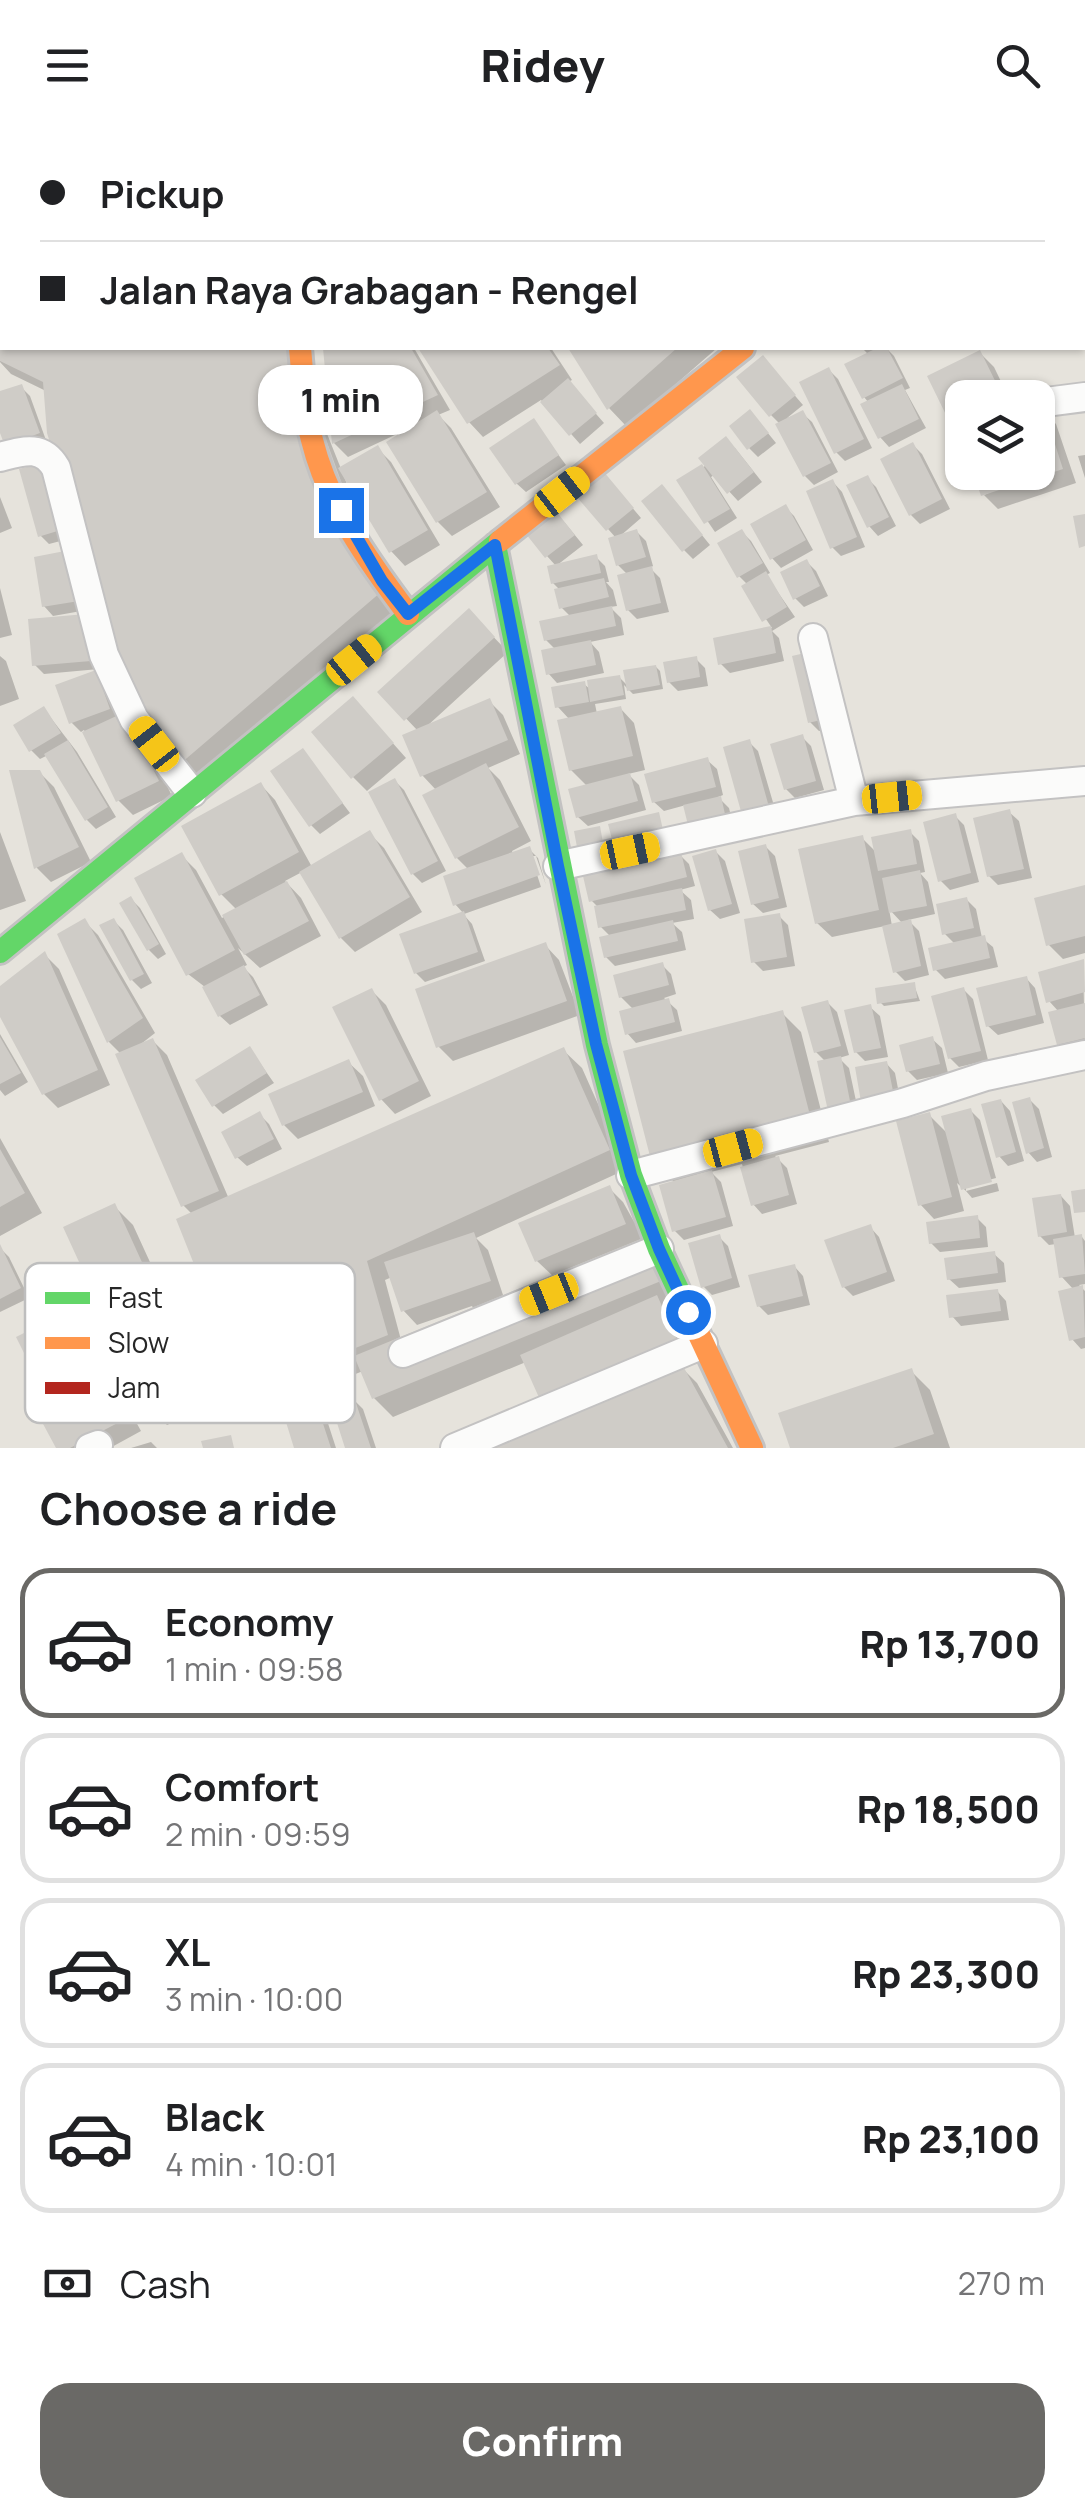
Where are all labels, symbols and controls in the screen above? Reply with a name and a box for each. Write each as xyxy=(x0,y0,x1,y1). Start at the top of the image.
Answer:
text: Ridey xyxy=(480,34,605,96)
icon: menu xyxy=(40,38,95,93)
icon: search xyxy=(990,38,1045,93)
text: Pickup xyxy=(100,167,224,219)
text: Jalan Raya Grabagan - Rengel xyxy=(100,263,639,315)
callout: 1 min xyxy=(258,365,424,435)
text: 1 min xyxy=(300,378,381,422)
map controls xyxy=(945,380,1055,490)
button: layers xyxy=(945,380,1055,490)
car xyxy=(529,462,595,522)
route end xyxy=(319,488,364,533)
car xyxy=(321,629,387,691)
car xyxy=(124,711,184,777)
car xyxy=(861,779,923,815)
car xyxy=(598,830,662,872)
car xyxy=(700,1126,766,1170)
legend xyxy=(25,1263,355,1423)
car xyxy=(516,1269,582,1319)
text: Fast xyxy=(108,1278,163,1316)
route start xyxy=(666,1290,711,1335)
text: Slow xyxy=(108,1323,169,1361)
text: Jam xyxy=(108,1368,160,1406)
text: Choose a ride xyxy=(40,1477,337,1539)
text: Economy xyxy=(165,1595,334,1647)
icon: car xyxy=(45,1598,135,1688)
text: Rp 13,700 xyxy=(860,1617,1040,1669)
text: 1 min · 09:58 xyxy=(165,1647,344,1691)
text: Comfort xyxy=(165,1760,319,1812)
icon: car xyxy=(45,1763,135,1853)
text: Rp 18,500 xyxy=(857,1782,1040,1834)
text: 2 min · 09:59 xyxy=(165,1812,351,1856)
text: XL xyxy=(165,1925,210,1977)
icon: car xyxy=(45,1928,135,2018)
text: Rp 23,300 xyxy=(852,1947,1040,1999)
text: 3 min · 10:00 xyxy=(165,1977,343,2021)
text: Black xyxy=(165,2090,264,2142)
icon: car xyxy=(45,2093,135,2183)
text: Rp 23,100 xyxy=(862,2112,1040,2164)
text: 4 min · 10:01 xyxy=(165,2142,338,2186)
icon: cash xyxy=(40,2256,95,2311)
text: Cash xyxy=(120,2257,211,2309)
text: 270 m xyxy=(958,2261,1045,2305)
button: Confirm xyxy=(40,2383,1045,2498)

